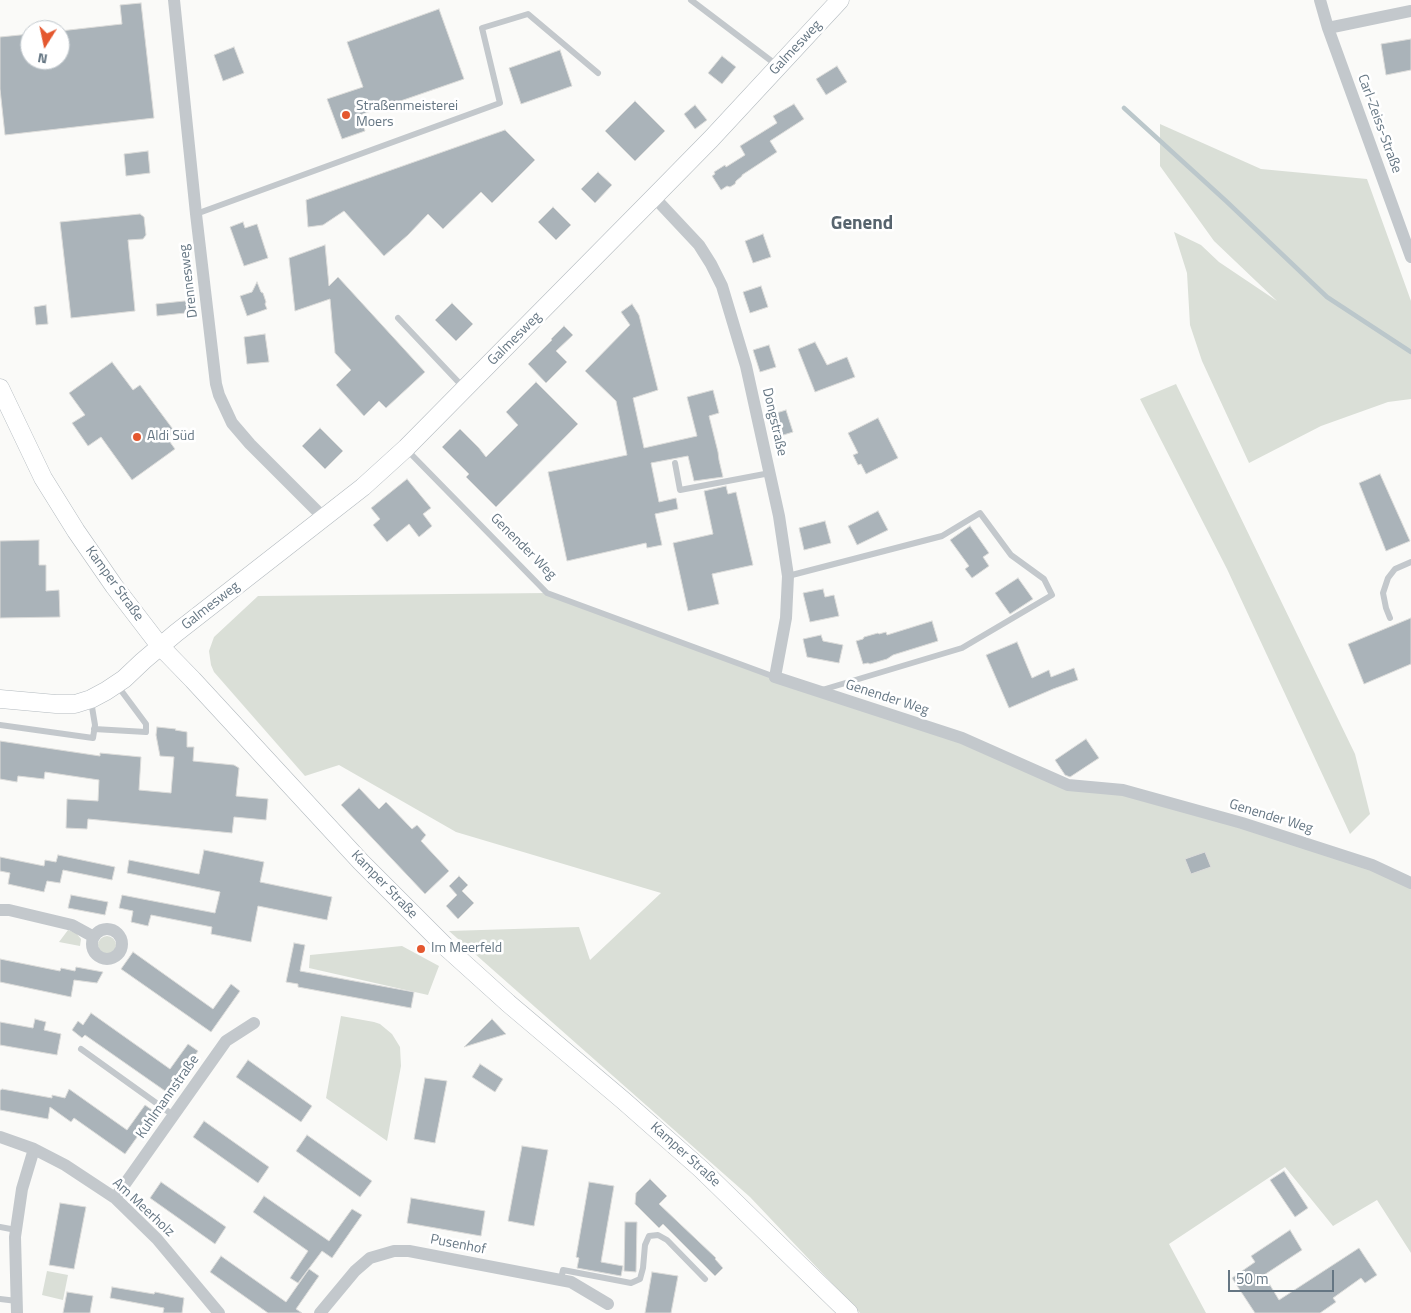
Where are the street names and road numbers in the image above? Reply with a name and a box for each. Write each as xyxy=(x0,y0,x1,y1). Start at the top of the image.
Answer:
street label: Galmesweg xyxy=(766,17,826,79)
street label: Carl-Zeiss-Straße xyxy=(1353,72,1405,176)
street label: Drennesweg xyxy=(176,243,202,319)
street label: Galmesweg xyxy=(485,309,545,369)
street label: Dongstraße xyxy=(758,386,790,458)
street label: Genender Weg xyxy=(486,510,560,584)
street label: Kamper Straße xyxy=(81,543,147,625)
street label: Galmesweg xyxy=(179,578,243,634)
street label: Genender Weg xyxy=(843,677,931,719)
street label: Genender Weg xyxy=(1227,796,1315,838)
street label: Kamper Straße xyxy=(347,847,421,923)
street label: Kuhlmannstraße xyxy=(133,1052,203,1142)
street label: Kamper Straße xyxy=(647,1119,723,1191)
street label: Am Meerholz xyxy=(109,1175,177,1241)
street label: Pusenhof xyxy=(429,1231,487,1259)

